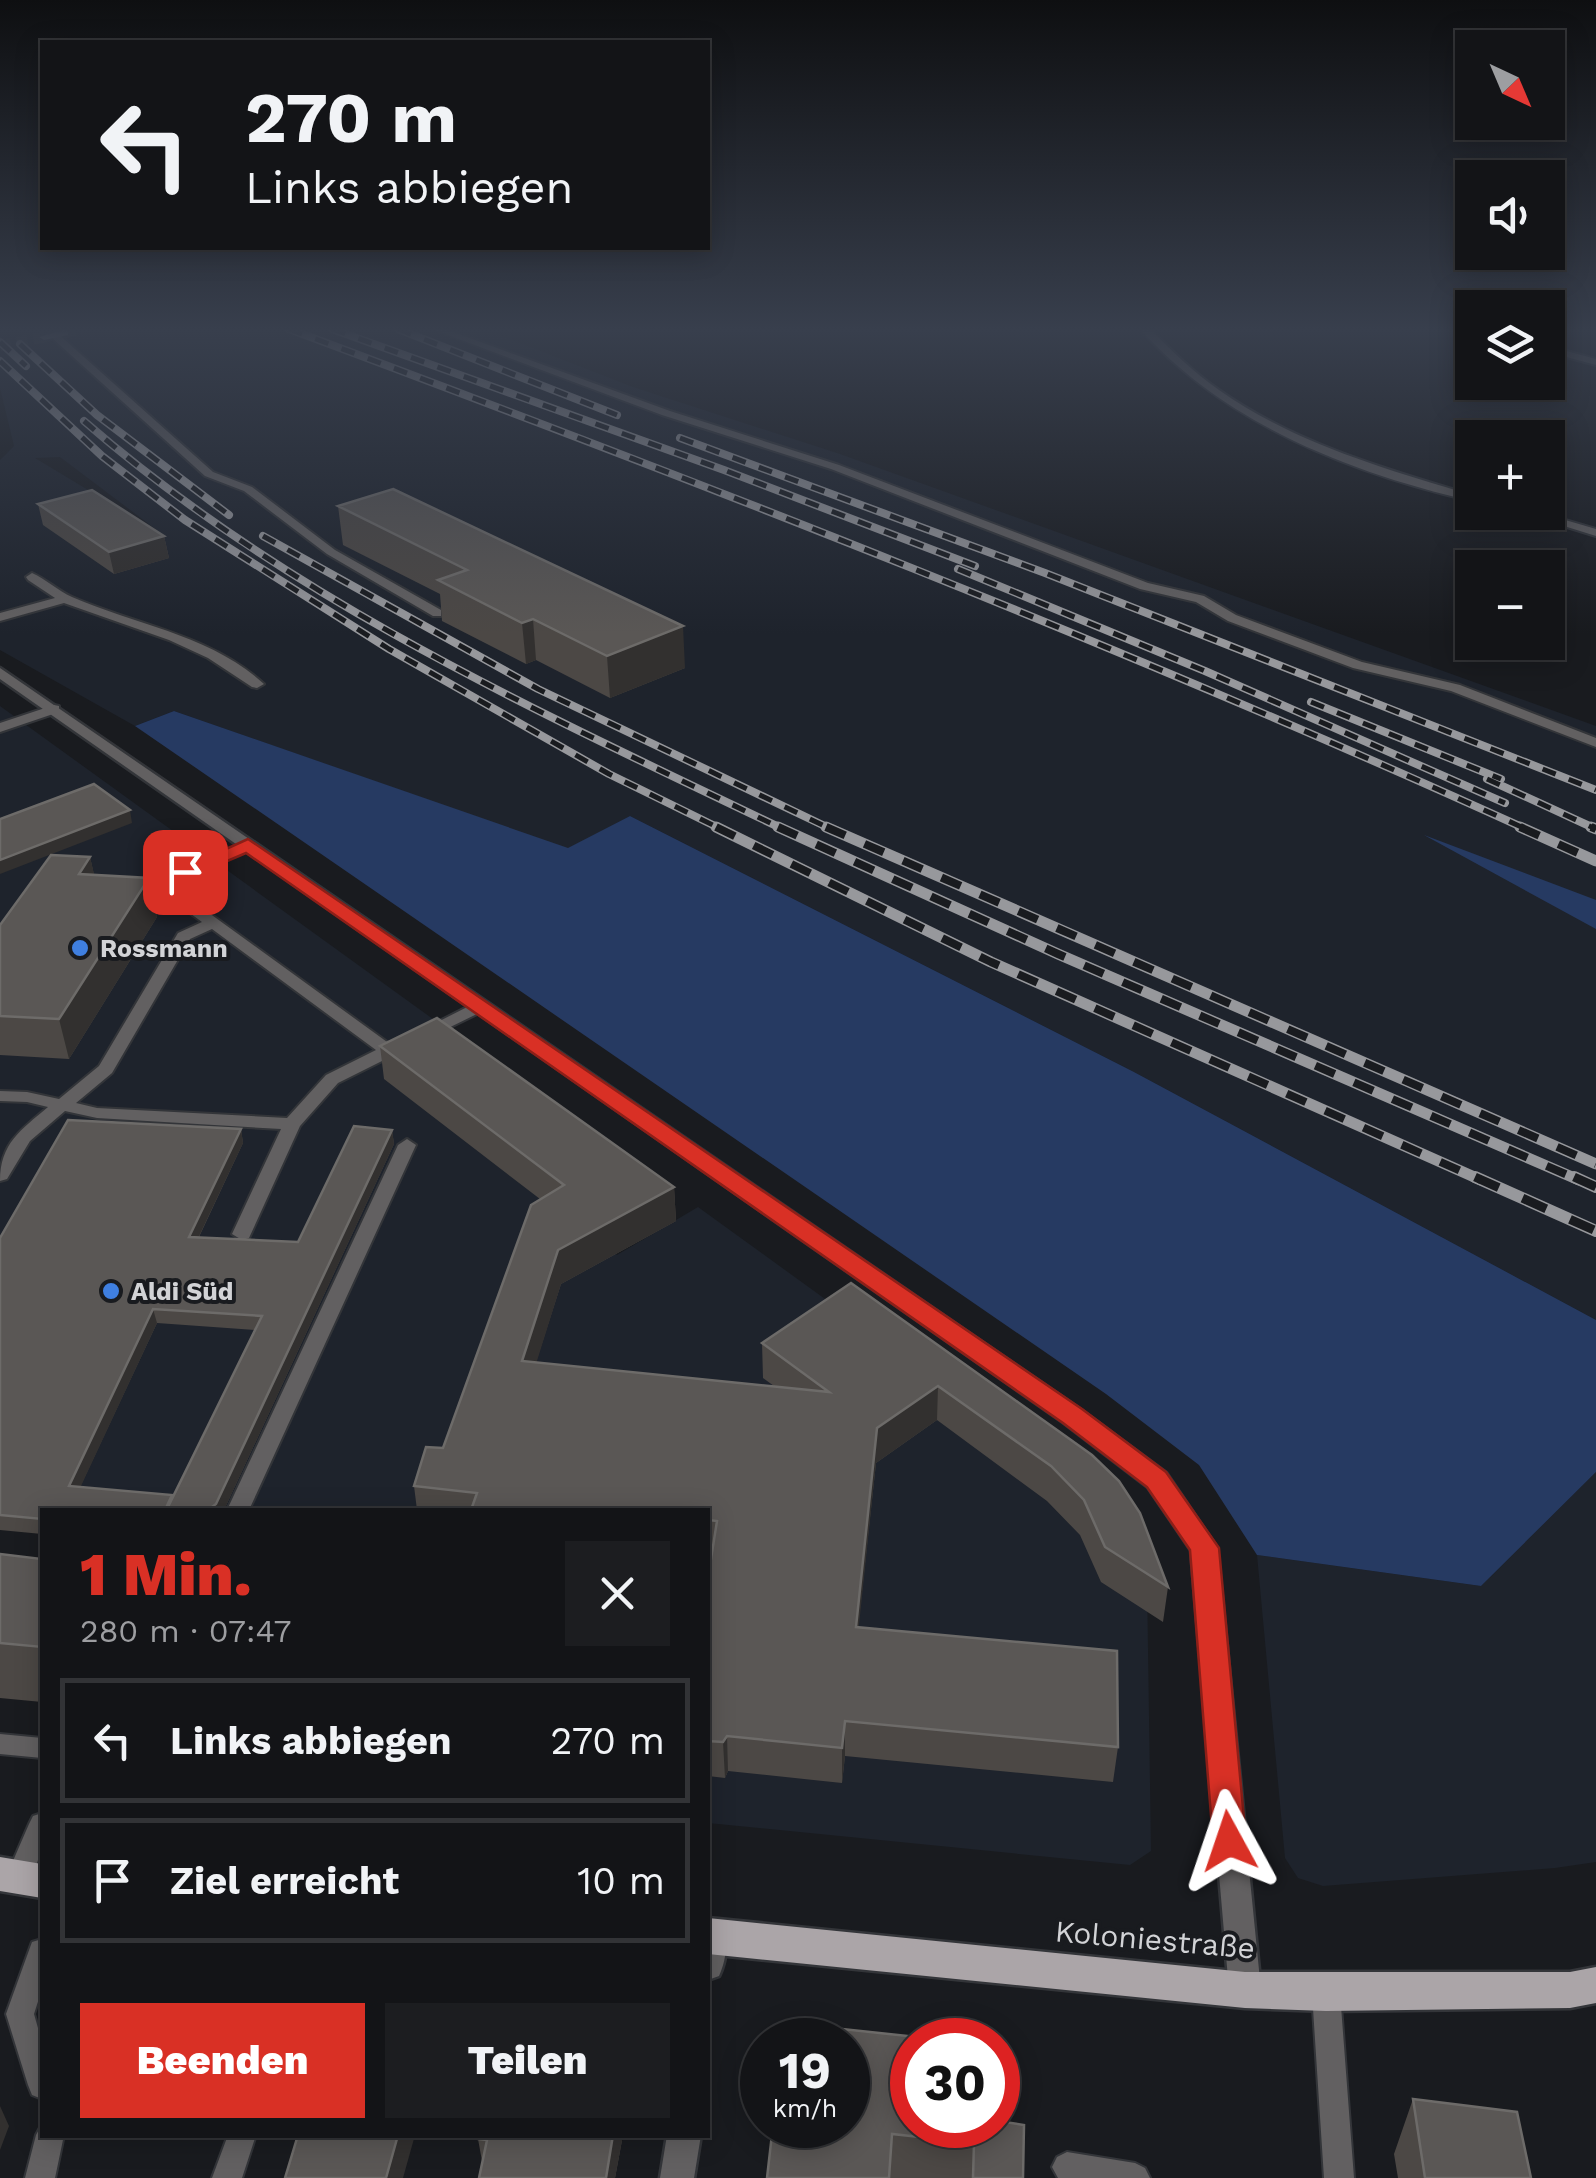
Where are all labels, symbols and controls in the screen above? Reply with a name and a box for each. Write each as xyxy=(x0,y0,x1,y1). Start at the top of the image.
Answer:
north arrow xyxy=(1455,30,1565,140)
map controls xyxy=(1455,30,1565,660)
text: 270 m xyxy=(245,77,457,159)
icon: left xyxy=(80,80,210,210)
button: sound xyxy=(1455,160,1565,270)
text: Links abbiegen xyxy=(245,161,573,214)
button: layers xyxy=(1455,290,1565,400)
button: + xyxy=(1455,420,1565,530)
button: − xyxy=(1455,550,1565,660)
pin xyxy=(143,830,228,915)
icon: arrive xyxy=(158,845,213,900)
place label: Rossmann xyxy=(100,934,228,963)
marker: Rossmann xyxy=(69,937,91,959)
place label: Aldi Süd xyxy=(131,1277,233,1306)
marker: Aldi Süd xyxy=(100,1280,122,1302)
text: 1 Min. xyxy=(80,1539,252,1610)
button: close xyxy=(565,1541,670,1646)
text: 280 m · 07:47 xyxy=(80,1612,291,1650)
icon: left xyxy=(85,1713,140,1768)
text: Links abbiegen xyxy=(170,1719,452,1763)
text: 270 m xyxy=(550,1719,665,1763)
position arrow xyxy=(1177,1789,1281,1893)
icon: arrive xyxy=(85,1853,140,1908)
text: Ziel erreicht xyxy=(170,1859,399,1903)
text: 10 m xyxy=(577,1859,665,1903)
street label: Koloniestraße xyxy=(1054,1913,1256,1966)
button: Beenden xyxy=(80,2003,365,2118)
button: Teilen xyxy=(385,2003,670,2118)
speed limit sign: 30 xyxy=(890,2018,1020,2148)
text: 19 xyxy=(779,2041,831,2100)
text: km/h xyxy=(773,2094,837,2123)

